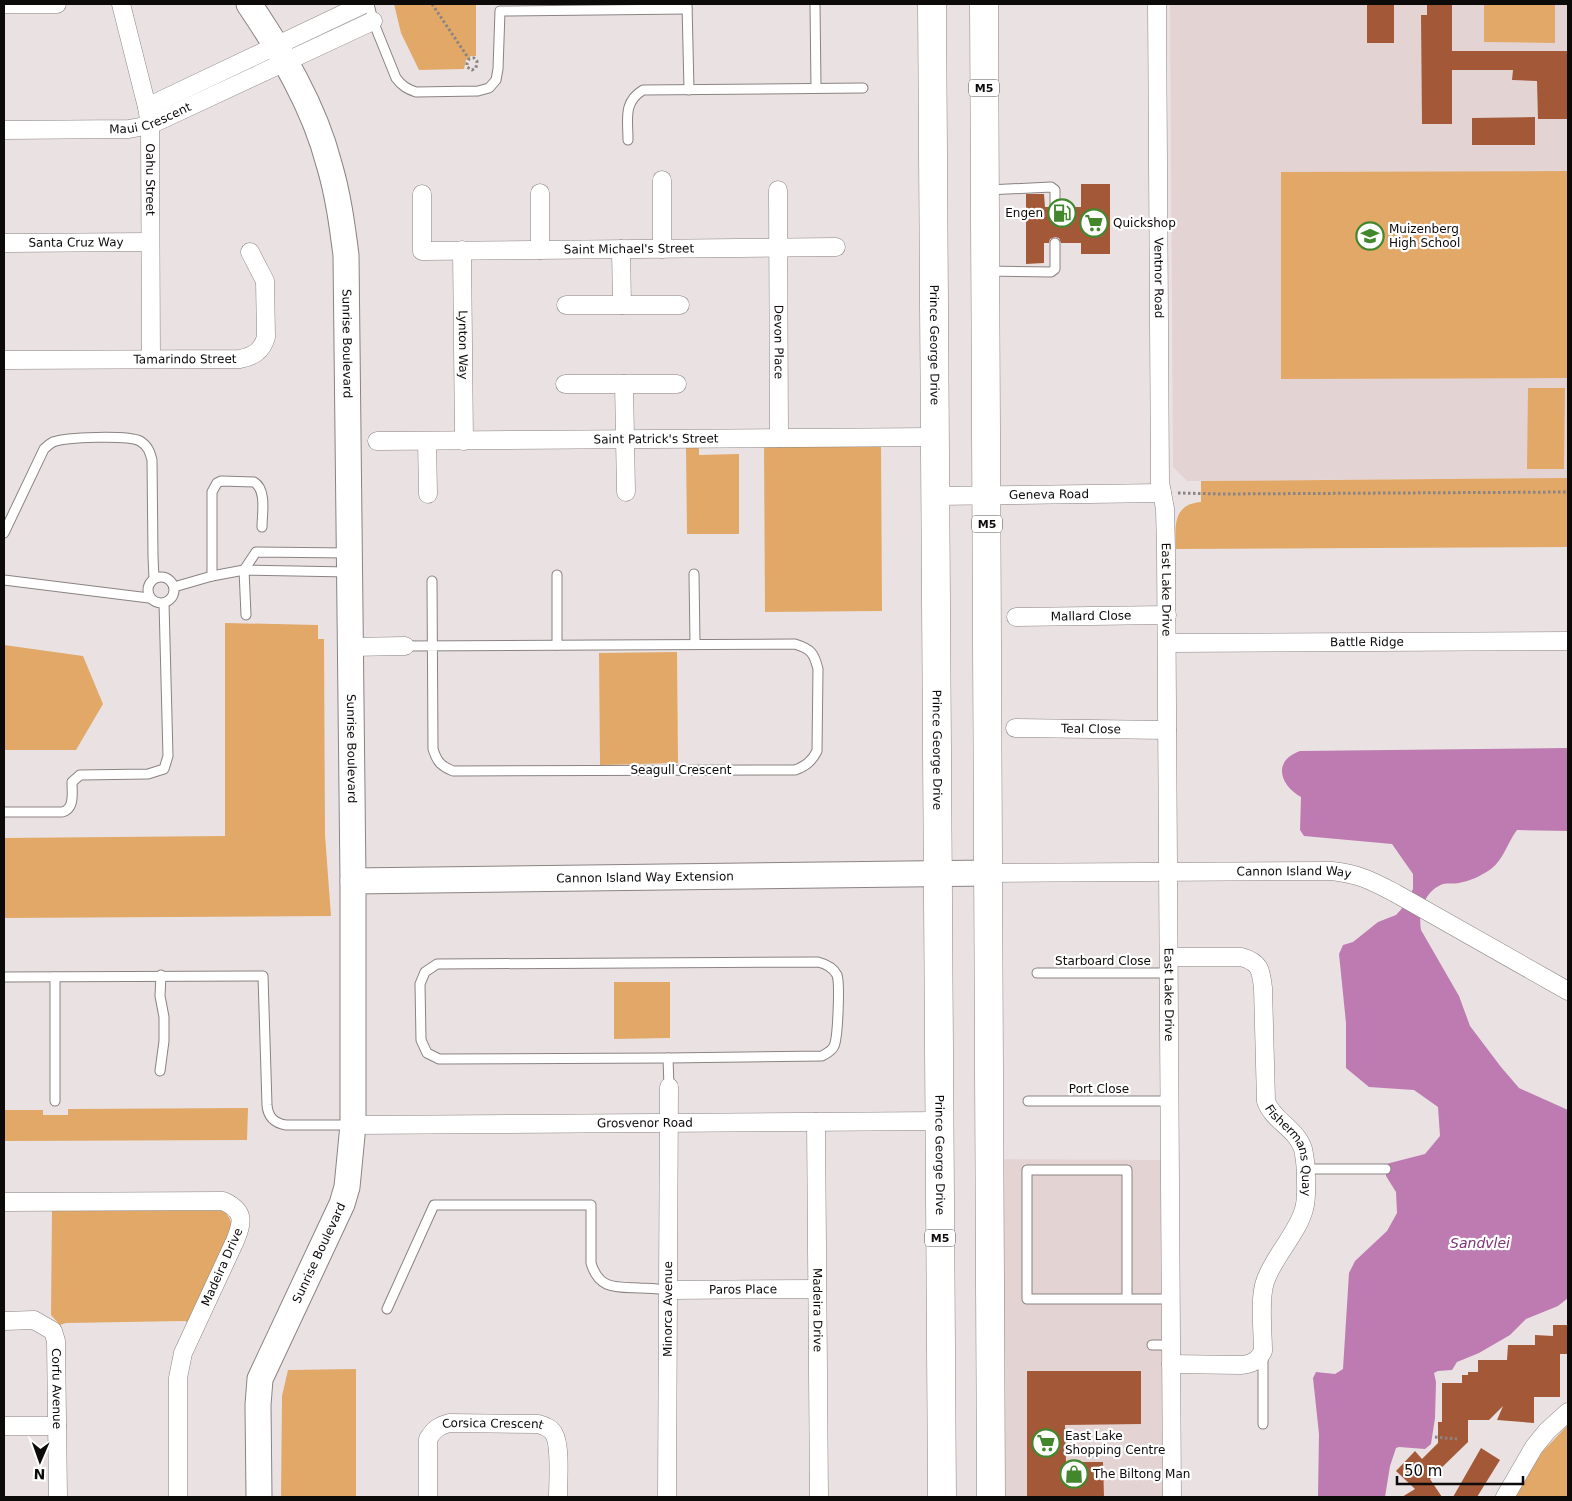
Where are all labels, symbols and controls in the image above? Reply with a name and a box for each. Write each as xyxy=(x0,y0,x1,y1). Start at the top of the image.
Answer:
road number: M5 xyxy=(969,80,999,96)
street label: Maui Crescent xyxy=(109,100,193,136)
street label: Oahu Street xyxy=(143,143,157,216)
fuel station icon: Engen xyxy=(1047,198,1077,228)
place label: Engen xyxy=(1005,206,1043,220)
supermarket icon: Quickshop xyxy=(1079,208,1109,238)
place label: Quickshop xyxy=(1113,216,1176,230)
school or university icon: Muizenberg High School xyxy=(1355,221,1385,251)
place label: Muizenberg High School xyxy=(1389,222,1460,250)
street label: Santa Cruz Way xyxy=(28,235,124,250)
street label: Ventnor Road xyxy=(1151,238,1166,318)
street label: Saint Michael's Street xyxy=(564,241,695,257)
street label: Prince George Drive xyxy=(927,285,942,405)
street label: Sunrise Boulevard xyxy=(339,289,355,398)
street label: Devon Place xyxy=(771,305,786,379)
street label: Lynton Way xyxy=(456,310,470,380)
street label: Tamarindo Street xyxy=(132,352,237,366)
street label: Saint Patrick's Street xyxy=(593,432,719,446)
street label: Geneva Road xyxy=(1009,487,1089,502)
road number: M5 xyxy=(972,516,1002,532)
street label: East Lake Drive xyxy=(1159,543,1174,636)
street label: Mallard Close xyxy=(1051,608,1131,624)
street label: Battle Ridge xyxy=(1330,635,1404,649)
street label: Prince George Drive xyxy=(930,690,944,810)
street label: Sunrise Boulevard xyxy=(344,694,359,803)
street label: Teal Close xyxy=(1060,722,1121,736)
street label: Seagull Crescent xyxy=(630,763,732,777)
street label: Cannon Island Way xyxy=(1237,864,1353,881)
street label: Cannon Island Way Extension xyxy=(556,869,734,885)
street label: East Lake Drive xyxy=(1162,948,1176,1041)
street label: Starboard Close xyxy=(1055,954,1151,968)
street label: Port Close xyxy=(1069,1082,1129,1096)
street label: Prince George Drive xyxy=(932,1095,947,1215)
street label: Fishermans Quay xyxy=(1262,1102,1313,1197)
street label: Grosvenor Road xyxy=(597,1116,693,1130)
street label: Sunrise Boulevard xyxy=(290,1201,348,1305)
street label: Madeira Drive xyxy=(198,1226,246,1308)
road number: M5 xyxy=(925,1230,955,1246)
water label: Sandvlei xyxy=(1450,1235,1510,1251)
street label: Minorca Avenue xyxy=(661,1261,675,1357)
street label: Madeira Drive xyxy=(810,1268,825,1352)
street label: Paros Place xyxy=(709,1282,777,1297)
street label: Corfu Avenue xyxy=(49,1348,64,1429)
street label: Corsica Crescent xyxy=(440,1416,546,1432)
supermarket icon: East Lake Shopping Centre xyxy=(1031,1428,1061,1458)
place label: East Lake Shopping Centre xyxy=(1065,1429,1165,1457)
north arrow xyxy=(15,1436,65,1486)
scale bar xyxy=(1397,1454,1523,1486)
shop icon: The Biltong Man xyxy=(1059,1459,1089,1489)
text: 50 m xyxy=(1404,1462,1442,1480)
text: N xyxy=(33,1466,46,1482)
place label: The Biltong Man xyxy=(1092,1467,1190,1481)

